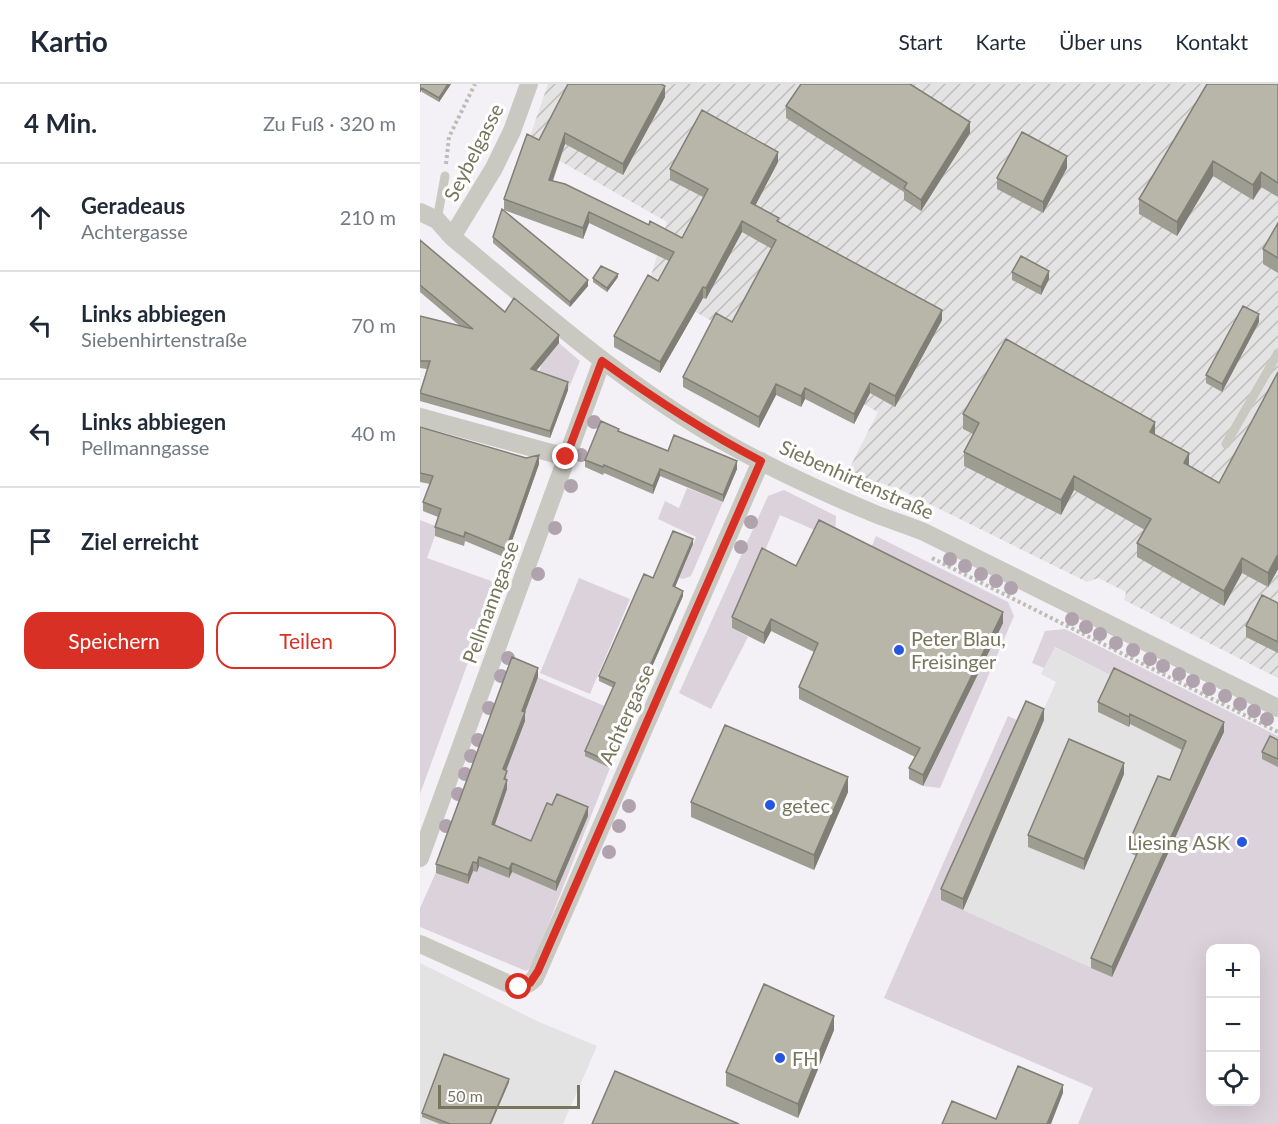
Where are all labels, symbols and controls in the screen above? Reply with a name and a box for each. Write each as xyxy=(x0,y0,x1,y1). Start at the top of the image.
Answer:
text: Kartio xyxy=(30,24,108,58)
text: Start xyxy=(898,29,943,54)
text: Karte xyxy=(976,29,1026,54)
text: Über uns xyxy=(1059,29,1142,54)
text: Kontakt xyxy=(1175,29,1248,54)
street label: Seybelgasse xyxy=(438,99,508,205)
text: 4 Min. xyxy=(24,107,97,139)
text: Zu Fuß · 320 m xyxy=(263,111,396,135)
text: Geradeaus xyxy=(81,192,185,219)
icon: ahead xyxy=(24,201,57,234)
text: 210 m xyxy=(340,205,396,229)
text: Achtergasse xyxy=(81,219,188,243)
text: Links abbiegen xyxy=(81,300,226,327)
icon: left xyxy=(24,309,57,342)
text: 70 m xyxy=(351,313,396,337)
text: Siebenhirtenstraße xyxy=(81,327,247,351)
text: Links abbiegen xyxy=(81,408,226,435)
icon: left xyxy=(24,417,57,450)
text: 40 m xyxy=(351,421,396,445)
street label: Siebenhirtenstraße xyxy=(776,434,938,524)
text: Pellmanngasse xyxy=(81,435,209,459)
route end xyxy=(552,443,578,469)
icon: arrive xyxy=(24,525,57,558)
text: Ziel erreicht xyxy=(81,528,199,555)
street label: Pellmanngasse xyxy=(457,538,523,666)
button: Speichern xyxy=(24,612,204,669)
button: Teilen xyxy=(216,612,396,669)
place label: Peter Blau, Freisinger xyxy=(911,626,1006,673)
marker: Peter Blau, Freisinger xyxy=(892,643,906,657)
street label: Achtergasse xyxy=(593,660,659,768)
place label: getec xyxy=(782,793,830,817)
marker: getec xyxy=(763,798,777,812)
place label: Liesing ASK xyxy=(1127,830,1231,854)
marker: Liesing ASK xyxy=(1235,835,1249,849)
map controls xyxy=(1206,944,1260,1106)
button: + xyxy=(1206,944,1260,998)
route start xyxy=(505,973,531,999)
button: − xyxy=(1206,998,1260,1052)
place label: FH xyxy=(792,1046,819,1070)
marker: FH xyxy=(773,1051,787,1065)
button: locate xyxy=(1206,1052,1260,1106)
scale bar xyxy=(438,1082,580,1110)
text: 50 m xyxy=(447,1086,483,1105)

